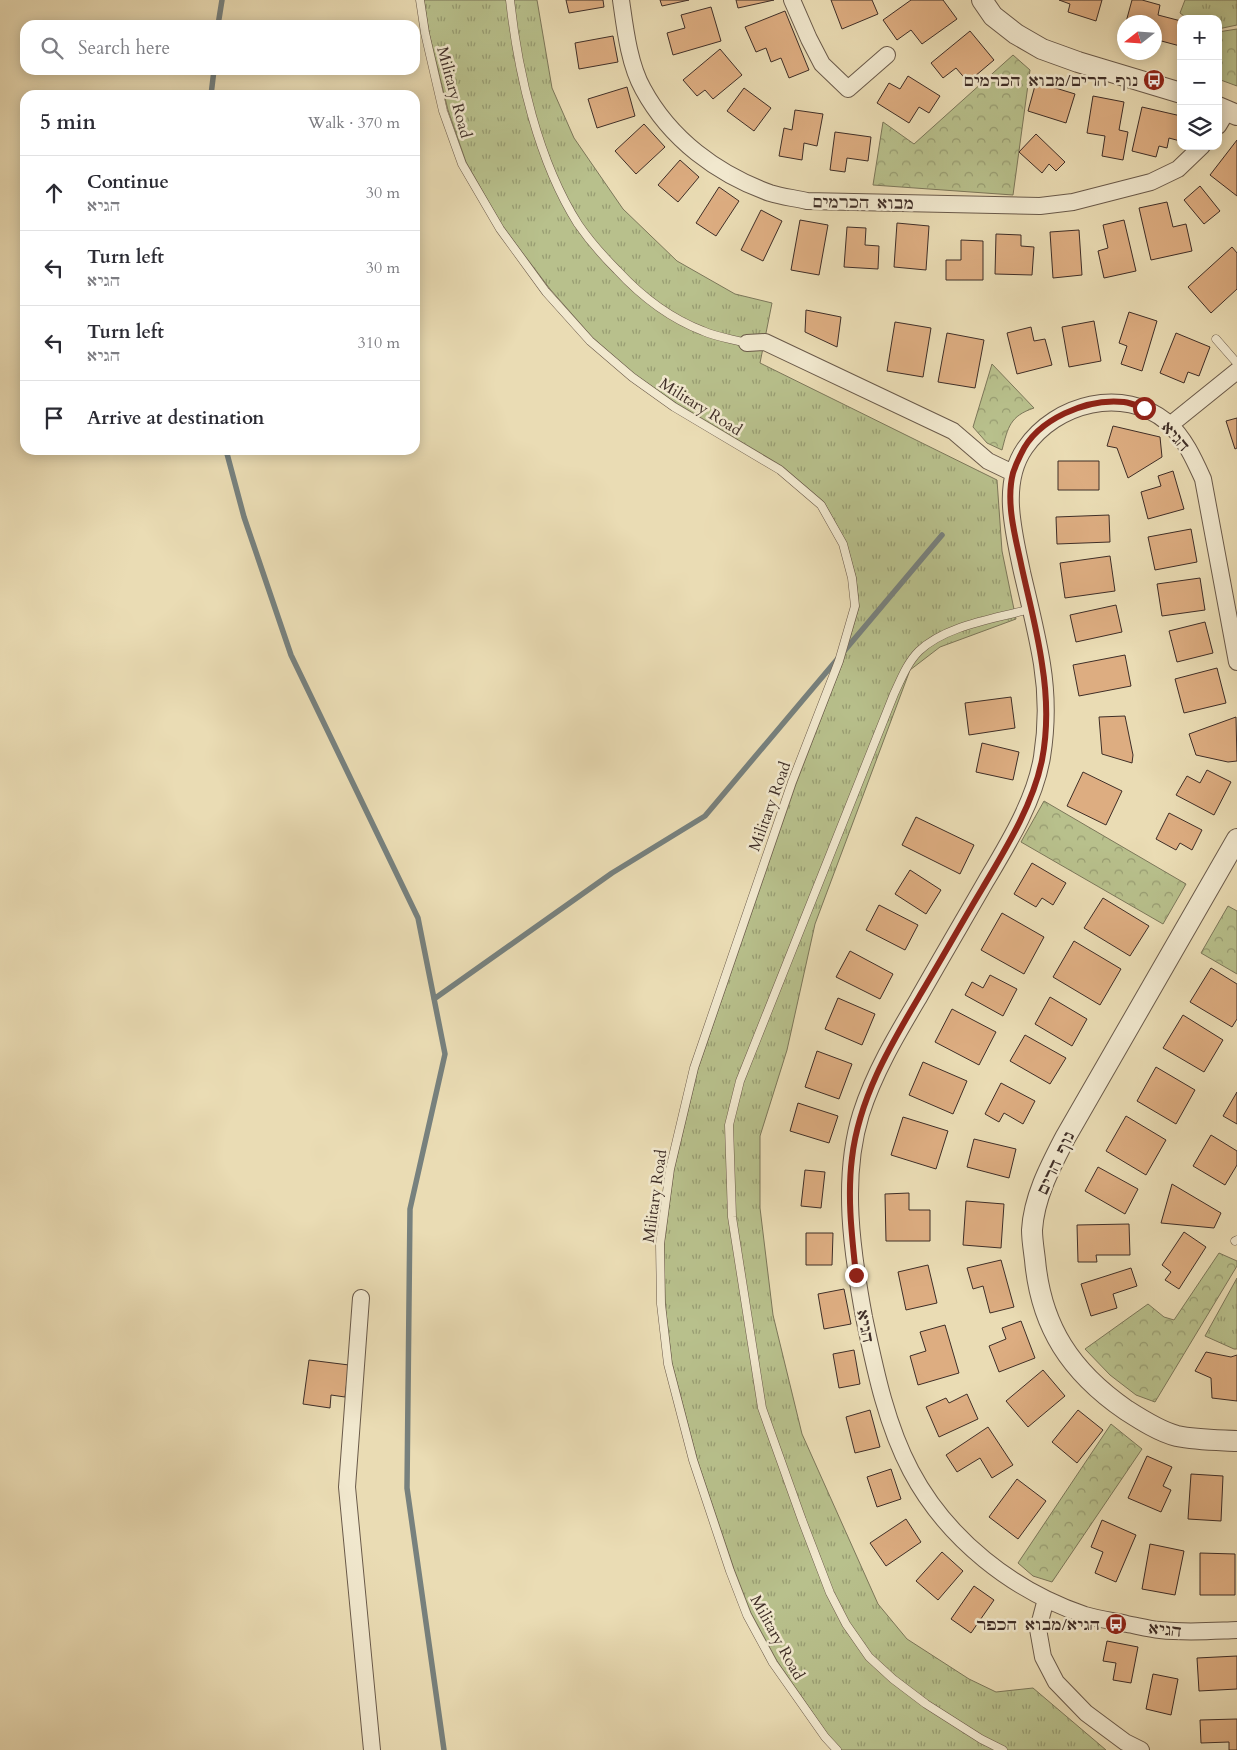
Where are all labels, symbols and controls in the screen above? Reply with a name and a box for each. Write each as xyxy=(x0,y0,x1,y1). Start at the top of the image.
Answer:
north arrow xyxy=(1117,15,1162,60)
map controls xyxy=(1177,15,1222,150)
button: + xyxy=(1177,15,1222,60)
search box xyxy=(20,20,420,75)
icon: search xyxy=(38,34,66,62)
text: Search here xyxy=(78,35,170,61)
street label: Military Road xyxy=(431,44,477,141)
button: − xyxy=(1177,60,1222,105)
bus stop icon: נוף הרים/מבוא הכרמים xyxy=(1142,68,1166,92)
place label: נוף הרים/מבוא הכרמים xyxy=(963,70,1138,92)
button: layers xyxy=(1177,105,1222,150)
text: 5 min xyxy=(40,108,96,137)
text: Walk · 370 m xyxy=(308,112,400,134)
text: Continue xyxy=(87,169,169,195)
icon: ahead xyxy=(40,179,68,207)
text: 30 m xyxy=(366,182,400,204)
street label: מבוא הכרמים xyxy=(812,191,914,215)
text: הגיא xyxy=(87,195,120,217)
text: Turn left xyxy=(87,244,164,270)
icon: left xyxy=(40,254,68,282)
text: 30 m xyxy=(366,257,400,279)
text: הגיא xyxy=(87,270,120,292)
text: Turn left xyxy=(87,319,164,345)
icon: left xyxy=(40,329,68,357)
text: 310 m xyxy=(358,332,400,354)
text: הגיא xyxy=(87,345,120,367)
street label: Military Road xyxy=(655,373,747,441)
route start xyxy=(1133,397,1156,420)
icon: arrive xyxy=(40,404,68,432)
text: Arrive at destination xyxy=(87,405,264,431)
street label: הגיא xyxy=(1156,417,1194,456)
street label: Military Road xyxy=(744,758,796,854)
street label: נוף הרים xyxy=(1032,1128,1080,1199)
street label: Military Road xyxy=(638,1148,672,1244)
route end xyxy=(845,1264,868,1287)
street label: הגיא xyxy=(851,1308,879,1345)
street label: Military Road xyxy=(745,1591,810,1684)
bus stop icon: הגיא/מבוא הכפר xyxy=(1104,1612,1128,1636)
place label: הגיא/מבוא הכפר xyxy=(976,1614,1100,1636)
street label: הגיא xyxy=(1147,1617,1182,1643)

